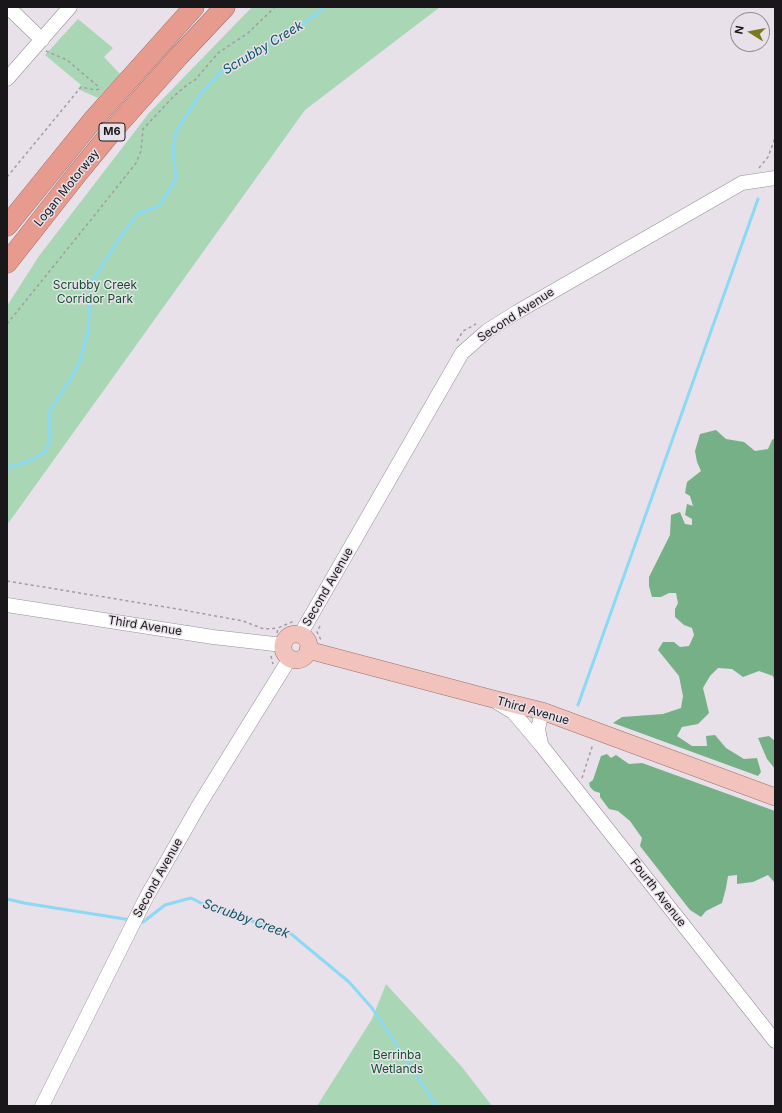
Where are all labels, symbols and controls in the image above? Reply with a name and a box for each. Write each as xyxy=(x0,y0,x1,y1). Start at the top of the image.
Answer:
north arrow xyxy=(730,12,770,52)
water label: Scrubby Creek xyxy=(220,18,306,78)
text: N xyxy=(732,24,747,35)
road number: M6 xyxy=(99,123,125,141)
street label: Logan Motorway xyxy=(31,146,103,230)
park label: Scrubby Creek Corridor Park xyxy=(53,278,137,306)
street label: Second Avenue xyxy=(475,285,557,345)
street label: Second Avenue xyxy=(300,545,356,629)
street label: Third Avenue xyxy=(107,613,183,639)
street label: Third Avenue xyxy=(495,694,571,728)
street label: Second Avenue xyxy=(130,836,186,920)
street label: Fourth Avenue xyxy=(627,856,689,930)
water label: Scrubby Creek xyxy=(200,896,292,942)
park label: Berrinba Wetlands xyxy=(371,1048,423,1076)

